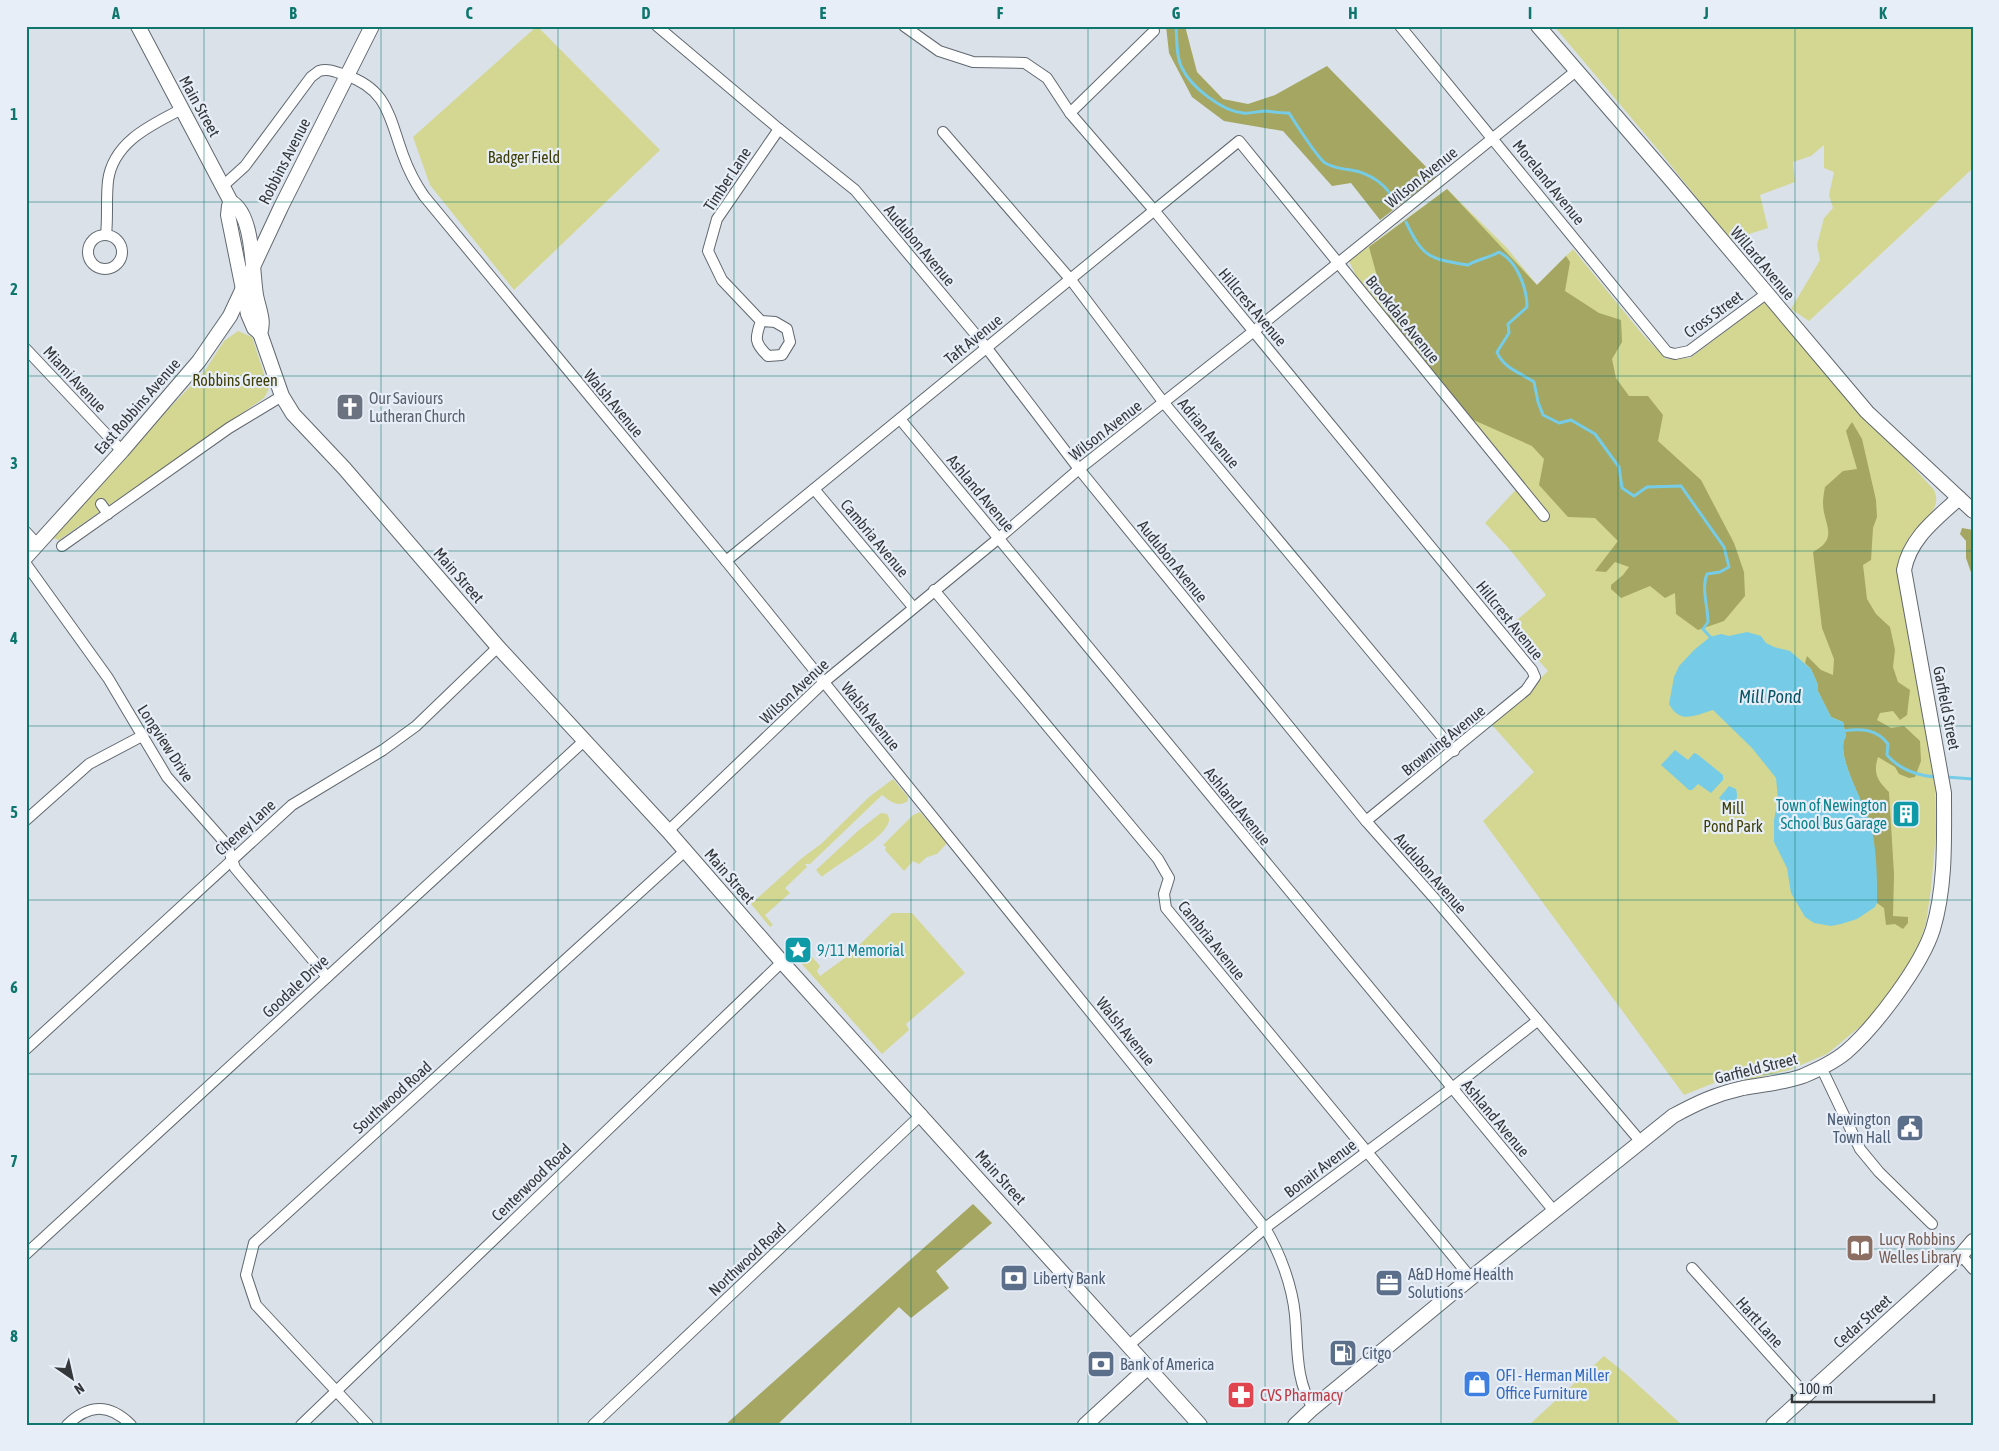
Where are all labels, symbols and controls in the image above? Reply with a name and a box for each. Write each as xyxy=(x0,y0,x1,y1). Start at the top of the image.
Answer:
text: A xyxy=(111,4,120,22)
text: B xyxy=(289,4,297,22)
text: C xyxy=(465,4,473,22)
text: D xyxy=(642,4,651,22)
text: E xyxy=(820,4,827,22)
text: F xyxy=(997,4,1004,22)
text: G xyxy=(1172,4,1181,22)
text: H xyxy=(1348,4,1358,22)
text: I xyxy=(1528,4,1532,22)
text: J xyxy=(1702,4,1709,22)
text: K xyxy=(1879,4,1887,22)
street label: Main Street xyxy=(176,72,224,140)
text: 1 xyxy=(10,105,18,123)
street label: Robbins Avenue xyxy=(255,115,313,207)
street label: Moreland Avenue xyxy=(1509,136,1589,228)
street label: Wilson Avenue xyxy=(1382,143,1460,211)
street label: Timber Lane xyxy=(700,144,754,214)
park label: Badger Field xyxy=(488,148,560,167)
street label: Audubon Avenue xyxy=(881,201,959,289)
street label: Willard Avenue xyxy=(1727,223,1799,303)
street label: Hillcrest Avenue xyxy=(1215,264,1291,350)
street label: Brookdale Avenue xyxy=(1362,272,1444,366)
text: 2 xyxy=(10,280,18,298)
street label: Cross Street xyxy=(1680,286,1746,341)
street label: Taft Avenue xyxy=(941,310,1005,368)
street label: Miami Avenue xyxy=(40,342,110,416)
street label: East Robbins Avenue xyxy=(91,354,183,458)
street label: Walsh Avenue xyxy=(581,366,647,440)
park label: Robbins Green xyxy=(192,371,278,389)
place label: Our Saviours Lutheran Church xyxy=(369,389,465,425)
church icon: Our Saviours Lutheran Church xyxy=(335,392,365,422)
street label: Adrian Avenue xyxy=(1175,394,1243,472)
street label: Wilson Avenue xyxy=(1065,396,1145,464)
street label: Ashland Avenue xyxy=(944,451,1018,535)
text: 3 xyxy=(10,454,18,472)
street label: Cambria Avenue xyxy=(837,495,913,581)
street label: Audubon Avenue xyxy=(1134,516,1212,606)
street label: Main Street xyxy=(430,544,488,606)
street label: Hillcrest Avenue xyxy=(1473,577,1547,663)
text: 4 xyxy=(9,629,18,647)
street label: Wilson Avenue xyxy=(756,655,832,727)
street label: Garfield Street xyxy=(1930,665,1964,752)
street label: Walsh Avenue xyxy=(838,678,904,754)
water label: Mill Pond xyxy=(1739,686,1802,707)
street label: Longview Drive xyxy=(134,701,198,786)
street label: Browning Avenue xyxy=(1398,701,1489,780)
street label: Ashland Avenue xyxy=(1201,764,1275,848)
street label: Cheney Lane xyxy=(211,795,279,859)
place label: Town of Newington School Bus Garage xyxy=(1776,796,1887,833)
park label: Mill Pond Park xyxy=(1703,799,1763,835)
building icon: Town of Newington School Bus Garage xyxy=(1891,799,1921,829)
text: 5 xyxy=(10,803,18,821)
street label: Audubon Avenue xyxy=(1391,829,1471,917)
street label: Main Street xyxy=(701,845,759,907)
street label: Cambria Avenue xyxy=(1175,897,1249,983)
place icon: 9/11 Memorial xyxy=(783,935,813,965)
place label: 9/11 Memorial xyxy=(817,941,905,959)
street label: Goodale Drive xyxy=(258,951,332,1021)
text: 6 xyxy=(10,978,18,996)
street label: Walsh Avenue xyxy=(1093,993,1159,1069)
street label: Garfield Street xyxy=(1713,1049,1800,1087)
street label: Southwood Road xyxy=(349,1057,435,1137)
street label: Ashland Avenue xyxy=(1459,1076,1533,1160)
place label: Newington Town Hall xyxy=(1827,1110,1892,1146)
public building icon: Newington Town Hall xyxy=(1895,1113,1925,1143)
street label: Bonair Avenue xyxy=(1281,1135,1359,1201)
street label: Centerwood Road xyxy=(488,1140,574,1224)
street label: Main Street xyxy=(972,1146,1030,1208)
text: 7 xyxy=(10,1152,18,1170)
street label: Northwood Road xyxy=(705,1219,789,1299)
place label: Lucy Robbins Welles Library xyxy=(1879,1230,1962,1267)
library icon: Lucy Robbins Welles Library xyxy=(1845,1233,1875,1263)
bank icon: Liberty Bank xyxy=(999,1263,1029,1293)
place label: A&D Home Health Solutions xyxy=(1408,1265,1514,1301)
office icon: A&D Home Health Solutions xyxy=(1374,1268,1404,1298)
place label: Liberty Bank xyxy=(1033,1269,1106,1288)
street label: Cedar Street xyxy=(1829,1290,1895,1352)
street label: Hartt Lane xyxy=(1733,1293,1787,1351)
text: 8 xyxy=(10,1327,18,1345)
fuel station icon: Citgo xyxy=(1328,1338,1358,1368)
place label: Citgo xyxy=(1362,1344,1392,1363)
bank icon: Bank of America xyxy=(1086,1349,1116,1379)
north arrow xyxy=(48,1354,98,1404)
place label: Bank of America xyxy=(1120,1355,1215,1373)
place label: OFI - Herman Miller Office Furniture xyxy=(1496,1366,1609,1402)
shop icon: OFI - Herman Miller Office Furniture xyxy=(1462,1369,1492,1399)
scale bar xyxy=(1792,1371,1934,1403)
text: N xyxy=(71,1380,87,1398)
pharmacy icon: CVS Pharmacy xyxy=(1226,1380,1256,1410)
text: 100 m xyxy=(1799,1380,1833,1397)
place label: CVS Pharmacy xyxy=(1260,1386,1344,1405)

